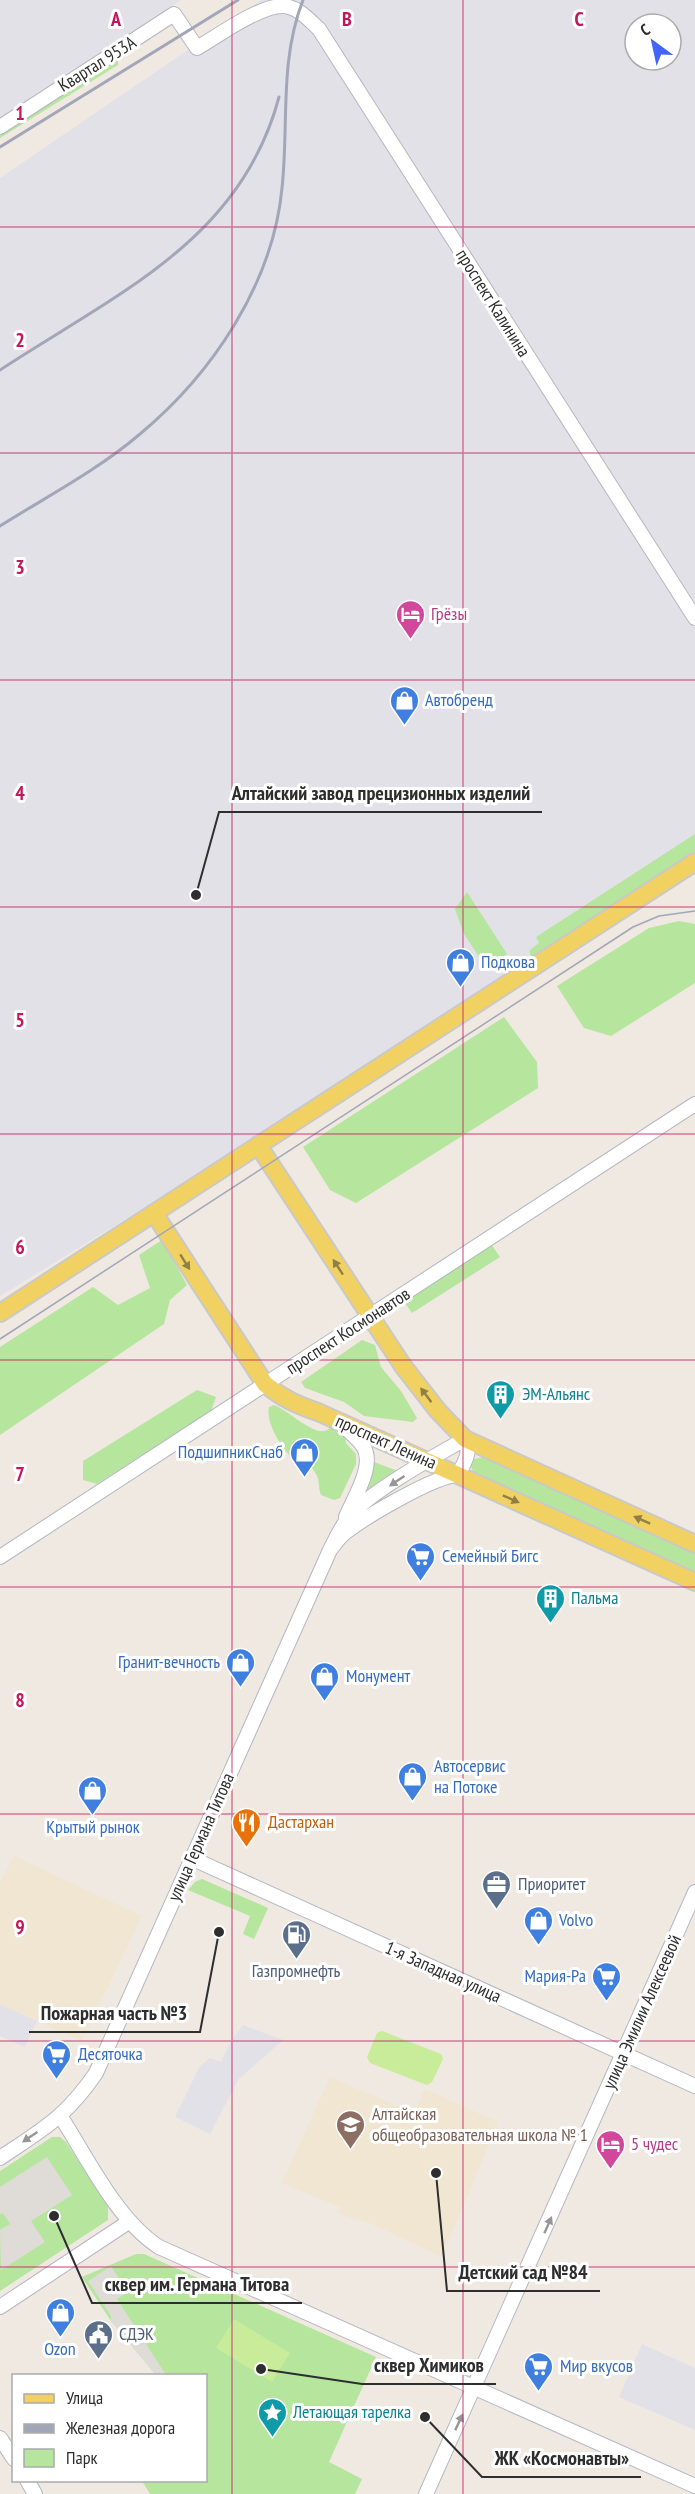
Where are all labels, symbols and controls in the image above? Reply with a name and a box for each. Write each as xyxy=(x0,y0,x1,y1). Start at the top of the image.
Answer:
text: A xyxy=(110,6,122,32)
text: B xyxy=(342,6,352,32)
text: C xyxy=(574,6,584,32)
north arrow xyxy=(623,12,683,72)
text: С xyxy=(636,19,654,40)
street label: Квартал 953А xyxy=(53,30,140,97)
text: 1 xyxy=(15,100,25,126)
street label: проспект Калинина xyxy=(451,244,536,361)
text: 2 xyxy=(15,327,25,353)
text: 3 xyxy=(15,554,25,580)
hotel icon: Грёзы xyxy=(394,598,426,640)
place label: Грёзы xyxy=(431,602,467,625)
shop icon: Автобренд xyxy=(388,684,420,726)
place label: Автобренд xyxy=(425,688,493,711)
callout: Алтайский завод прецизионных изделий xyxy=(219,774,542,812)
text: 4 xyxy=(15,780,25,806)
text: Алтайский завод прецизионных изделий xyxy=(231,780,530,806)
shop icon: Подкова xyxy=(444,946,476,988)
place label: Подкова xyxy=(481,950,535,973)
text: 5 xyxy=(15,1007,25,1033)
text: 6 xyxy=(15,1234,25,1260)
one-way arrow xyxy=(180,1254,191,1270)
one-way arrow xyxy=(333,1259,344,1275)
street label: проспект Космонавтов xyxy=(281,1282,414,1379)
building icon: ЭМ-Альянс xyxy=(485,1378,517,1420)
place label: ЭМ-Альянс xyxy=(522,1382,591,1405)
one-way arrow xyxy=(420,1388,432,1403)
street label: проспект Ленина xyxy=(332,1409,440,1474)
shop icon: ПодшипникСнаб xyxy=(288,1436,320,1478)
place label: ПодшипникСнаб xyxy=(178,1440,283,1463)
text: 7 xyxy=(15,1461,25,1487)
one-way arrow xyxy=(390,1475,406,1487)
one-way arrow xyxy=(502,1494,520,1504)
one-way arrow xyxy=(632,1515,650,1525)
supermarket icon: Семейный Бигс xyxy=(405,1540,437,1582)
place label: Семейный Бигс xyxy=(442,1544,539,1567)
building icon: Пальма xyxy=(534,1582,566,1624)
place label: Пальма xyxy=(571,1586,618,1609)
shop icon: Гранит-вечность xyxy=(225,1646,257,1688)
place label: Гранит-вечность xyxy=(118,1650,220,1673)
shop icon: Монумент xyxy=(309,1660,341,1702)
place label: Монумент xyxy=(346,1664,410,1687)
text: 8 xyxy=(15,1687,25,1713)
place label: Автосервис на Потоке xyxy=(434,1754,507,1798)
shop icon: Автосервис на Потоке xyxy=(397,1760,429,1802)
street label: улица Германа Титова xyxy=(162,1769,239,1904)
shop icon: Крытый рынок xyxy=(77,1774,109,1816)
restaurant icon: Дастархан xyxy=(231,1806,263,1848)
place label: Дастархан xyxy=(268,1810,334,1833)
place label: Крытый рынок xyxy=(46,1815,140,1838)
office icon: Приоритет xyxy=(481,1868,513,1910)
place label: Приоритет xyxy=(518,1872,586,1895)
shop icon: Volvo xyxy=(522,1904,554,1946)
place label: Volvo xyxy=(558,1908,593,1931)
text: 9 xyxy=(15,1914,25,1940)
fuel station icon: Газпромнефть xyxy=(280,1918,312,1960)
street label: улица Эмилии Алексеевой xyxy=(597,1931,686,2093)
street label: 1-я Западная улица xyxy=(382,1936,505,2007)
place label: Газпромнефть xyxy=(252,1959,340,1982)
supermarket icon: Мария-Ра xyxy=(591,1960,623,2002)
place label: Мария-Ра xyxy=(525,1964,586,1987)
callout: Пожарная часть №3 xyxy=(29,1994,200,2032)
text: Пожарная часть №3 xyxy=(41,2000,187,2026)
supermarket icon: Десяточка xyxy=(41,2038,73,2080)
place label: Десяточка xyxy=(78,2042,143,2065)
place label: Алтайская общеобразовательная школа № 1 xyxy=(372,2102,588,2146)
school or university icon: Алтайская общеобразовательная школа № 1 xyxy=(335,2108,367,2150)
hotel icon: 5 чудес xyxy=(594,2128,626,2170)
one-way arrow xyxy=(22,2132,39,2143)
place label: 5 чудес xyxy=(631,2132,679,2155)
one-way arrow xyxy=(544,2216,554,2234)
callout: Детский сад №84 xyxy=(447,2253,600,2291)
text: Детский сад №84 xyxy=(458,2259,588,2285)
callout: сквер им. Германа Титова xyxy=(92,2265,302,2303)
text: сквер им. Германа Титова xyxy=(105,2271,289,2297)
shop icon: Ozon xyxy=(44,2296,76,2338)
public building icon: СДЭК xyxy=(82,2318,114,2360)
place label: СДЭК xyxy=(119,2322,154,2345)
place label: Ozon xyxy=(44,2337,76,2360)
callout: сквер Химиков xyxy=(362,2346,496,2384)
supermarket icon: Мир вкусов xyxy=(523,2350,555,2392)
text: сквер Химиков xyxy=(374,2352,484,2378)
place label: Мир вкусов xyxy=(560,2354,633,2377)
legend xyxy=(12,2374,207,2482)
text: Улица xyxy=(66,2386,103,2409)
place icon: Летающая тарелка xyxy=(256,2396,288,2438)
place label: Летающая тарелка xyxy=(292,2400,411,2423)
one-way arrow xyxy=(454,2412,464,2430)
text: Железная дорога xyxy=(65,2416,175,2439)
callout: ЖК «Космонавты» xyxy=(482,2439,641,2477)
text: ЖК «Космонавты» xyxy=(494,2445,629,2471)
text: Парк xyxy=(66,2446,97,2469)

